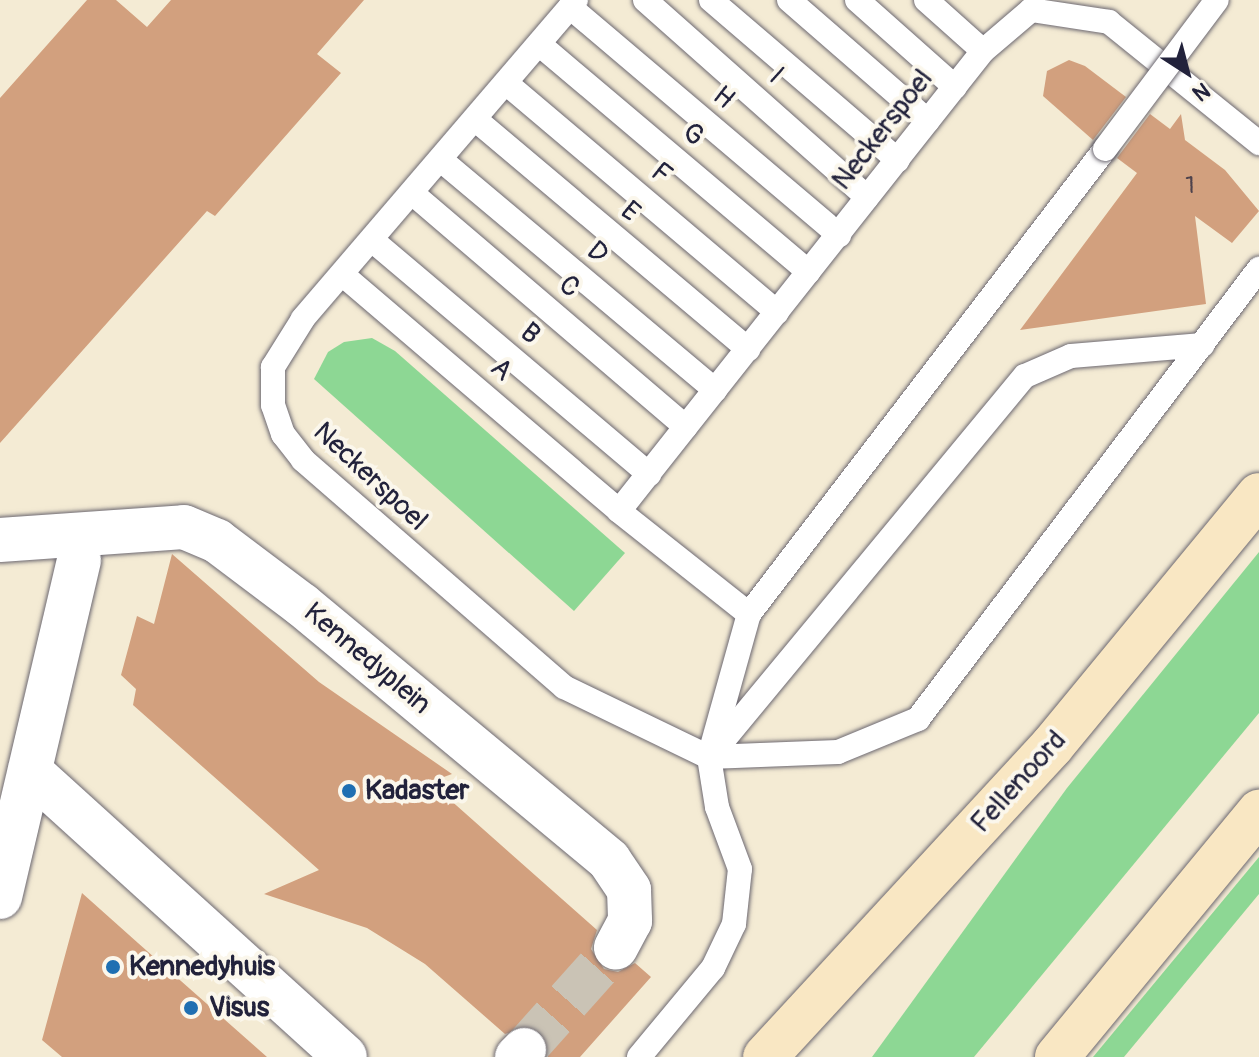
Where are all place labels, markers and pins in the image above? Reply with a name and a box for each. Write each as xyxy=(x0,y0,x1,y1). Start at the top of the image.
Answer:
place label: Kadaster xyxy=(365,774,469,808)
marker: Kadaster xyxy=(340,782,358,800)
place label: Kennedyhuis xyxy=(129,950,275,984)
marker: Kennedyhuis xyxy=(104,958,122,976)
place label: Visus xyxy=(209,991,269,1025)
marker: Visus xyxy=(180,997,202,1019)

